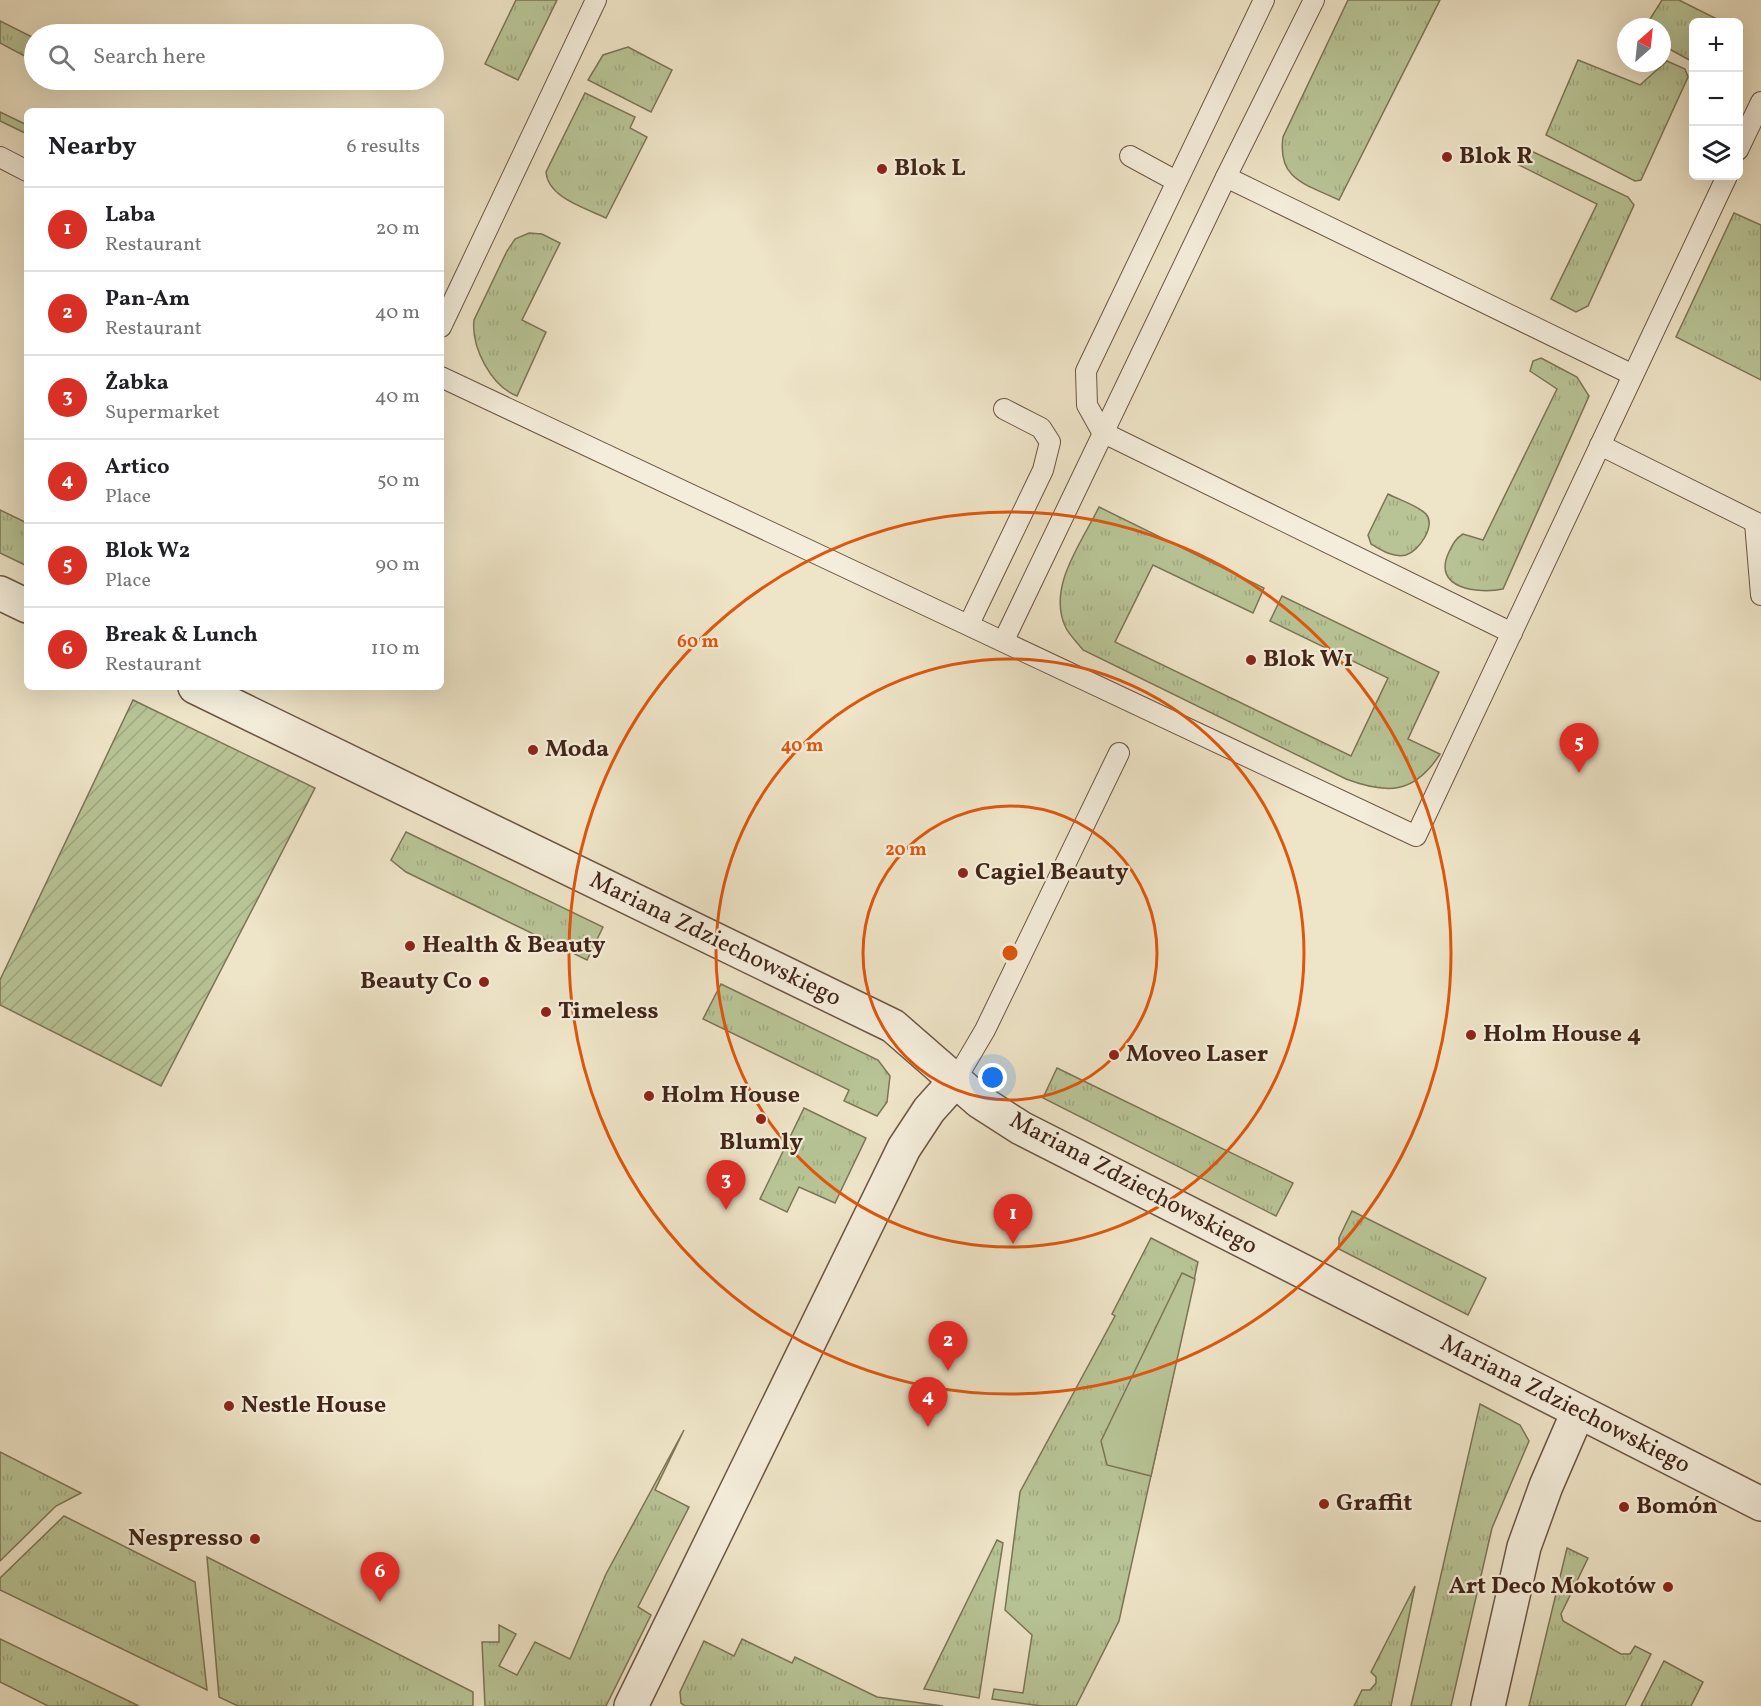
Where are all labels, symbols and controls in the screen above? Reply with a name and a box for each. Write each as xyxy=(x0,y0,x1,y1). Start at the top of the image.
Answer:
north arrow xyxy=(1617,18,1671,72)
map controls xyxy=(1689,18,1743,180)
button: + xyxy=(1689,18,1743,72)
search box xyxy=(24,24,444,90)
icon: search xyxy=(45,41,78,74)
text: Search here xyxy=(93,42,206,73)
button: − xyxy=(1689,72,1743,126)
button: layers xyxy=(1689,126,1743,180)
text: Nearby xyxy=(48,129,137,165)
text: 6 results xyxy=(347,133,420,161)
place label: Blok R xyxy=(1459,140,1533,174)
marker: Blok R xyxy=(1440,150,1454,164)
place label: Blok L xyxy=(894,152,966,186)
marker: Blok L xyxy=(875,162,889,176)
text: Laba xyxy=(105,200,155,231)
text: 1 xyxy=(63,215,72,243)
text: 20 m xyxy=(376,215,420,243)
text: Restaurant xyxy=(105,231,202,259)
text: Pan-Am xyxy=(105,284,190,315)
text: 2 xyxy=(62,299,73,327)
text: 40 m xyxy=(375,299,420,327)
text: Restaurant xyxy=(105,315,202,343)
text: Żabka xyxy=(105,368,169,399)
text: 3 xyxy=(62,383,73,411)
text: 40 m xyxy=(375,383,420,411)
text: Supermarket xyxy=(105,399,220,427)
text: Artico xyxy=(105,452,170,483)
text: 4 xyxy=(61,467,74,495)
text: 50 m xyxy=(377,467,420,495)
text: Place xyxy=(105,483,151,511)
text: Blok W2 xyxy=(105,536,190,567)
text: 5 xyxy=(63,551,72,579)
text: 90 m xyxy=(376,551,420,579)
text: Place xyxy=(105,567,151,595)
text: Break & Lunch xyxy=(105,620,258,651)
text: 60 m xyxy=(677,630,719,655)
text: 6 xyxy=(62,635,73,663)
text: 110 m xyxy=(371,635,420,663)
place label: Blok W1 xyxy=(1263,643,1353,677)
text: Restaurant xyxy=(105,651,202,679)
marker: Blok W1 xyxy=(1244,653,1258,667)
pin: 5 xyxy=(1560,724,1598,773)
place label: Moda xyxy=(545,733,609,767)
text: 40 m xyxy=(781,734,823,759)
marker: Moda xyxy=(526,743,540,757)
text: 20 m xyxy=(885,838,927,863)
place label: Cagiel Beauty xyxy=(975,856,1129,890)
street label: Mariana Zdziechowskiego xyxy=(583,864,847,1016)
marker: Cagiel Beauty xyxy=(956,866,970,880)
place label: Health & Beauty xyxy=(422,929,606,963)
marker: Health & Beauty xyxy=(403,939,417,953)
centre of rings xyxy=(1000,943,1020,963)
place label: Beauty Co xyxy=(360,965,472,999)
marker: Beauty Co xyxy=(477,975,491,989)
place label: Timeless xyxy=(558,995,659,1029)
marker: Timeless xyxy=(539,1005,553,1019)
place label: Holm House 4 xyxy=(1483,1018,1641,1052)
marker: Holm House 4 xyxy=(1464,1028,1478,1042)
place label: Moveo Laser xyxy=(1126,1038,1268,1072)
marker: Moveo Laser xyxy=(1107,1048,1121,1062)
your location xyxy=(978,1063,1007,1092)
place label: Holm House xyxy=(661,1079,800,1113)
marker: Holm House xyxy=(642,1089,656,1103)
street label: Mariana Zdziechowskiego xyxy=(1003,1104,1263,1264)
marker: Blumly xyxy=(754,1112,768,1126)
place label: Blumly xyxy=(719,1126,803,1160)
pin: 3 xyxy=(706,1160,746,1210)
pin: 1 xyxy=(994,1194,1032,1244)
pin: 2 xyxy=(928,1322,968,1371)
street label: Mariana Zdziechowskiego xyxy=(1434,1327,1696,1483)
pin: 4 xyxy=(908,1378,948,1427)
place label: Nestle House xyxy=(241,1389,386,1423)
marker: Nestle House xyxy=(222,1399,236,1413)
place label: Graffit xyxy=(1336,1487,1412,1521)
place label: Bomón xyxy=(1636,1490,1718,1524)
marker: Graffit xyxy=(1317,1497,1331,1511)
marker: Bomón xyxy=(1617,1500,1631,1514)
place label: Nespresso xyxy=(128,1522,243,1556)
marker: Nespresso xyxy=(248,1532,262,1546)
pin: 6 xyxy=(360,1552,400,1602)
place label: Art Deco Mokotów xyxy=(1449,1570,1656,1604)
marker: Art Deco Mokotów xyxy=(1661,1580,1675,1594)

